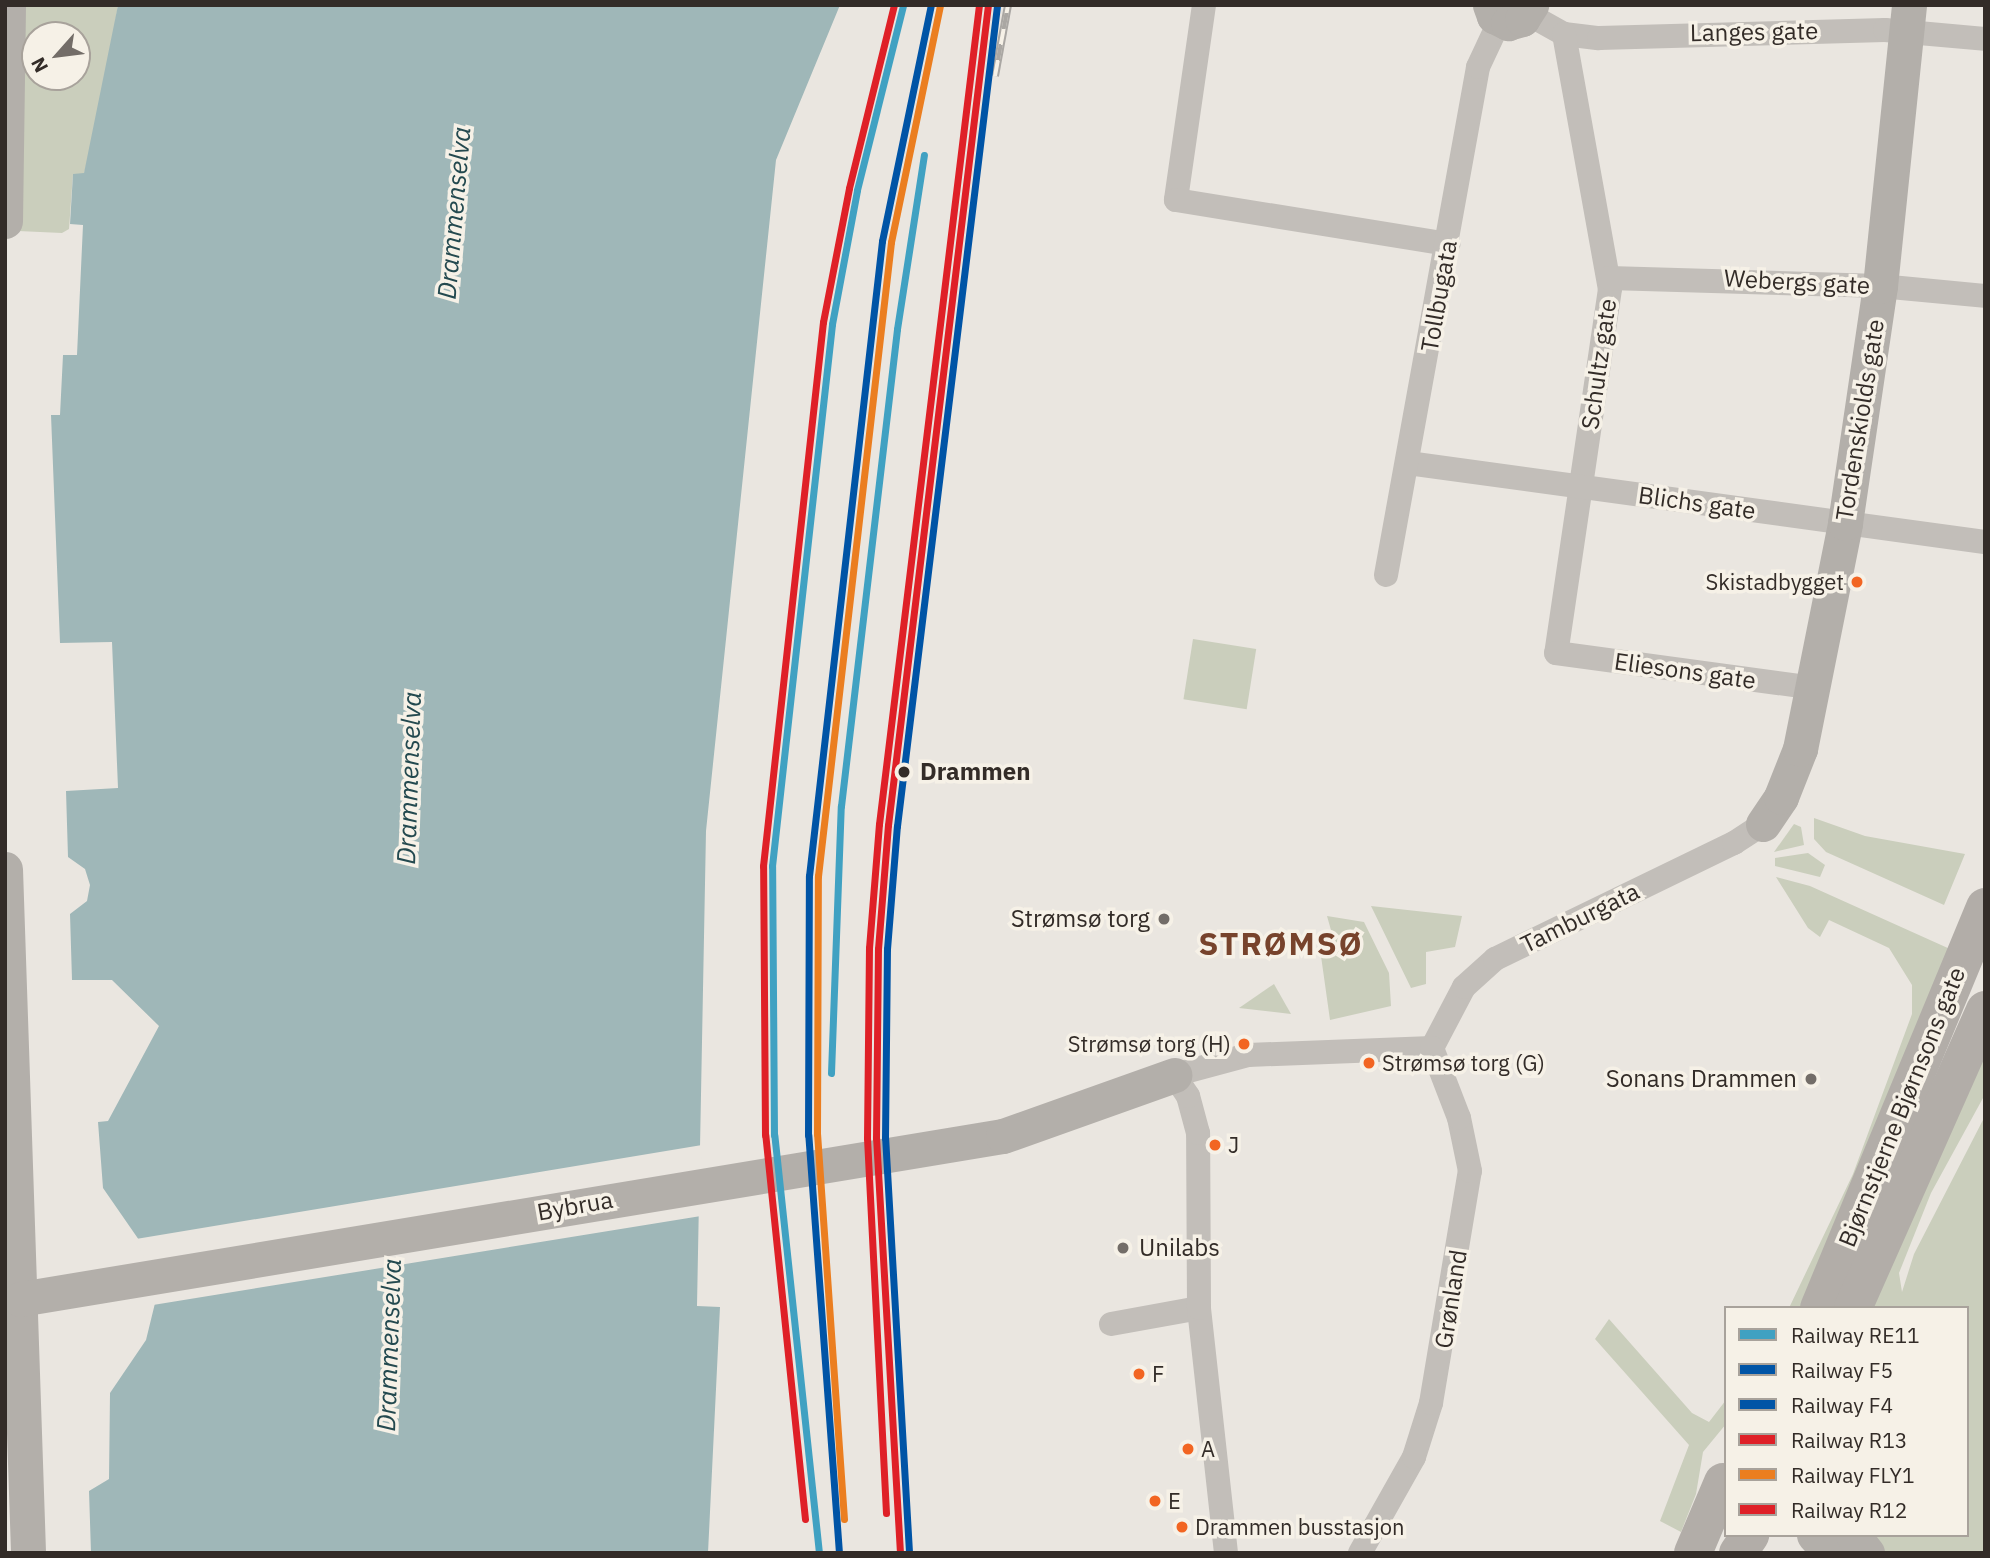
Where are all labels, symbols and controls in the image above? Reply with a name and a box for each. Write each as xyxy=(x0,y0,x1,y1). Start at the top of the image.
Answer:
street label: Langes gate xyxy=(1690,16,1818,48)
north arrow xyxy=(21,21,91,91)
text: N xyxy=(25,53,53,77)
water label: Drammenselva xyxy=(431,125,477,301)
street label: Tollbugata xyxy=(1415,238,1463,354)
street label: Webergs gate xyxy=(1723,264,1871,300)
street label: Schultz gate xyxy=(1576,297,1622,431)
street label: Tordenskiolds gate xyxy=(1830,317,1890,523)
street label: Blichs gate xyxy=(1636,481,1758,525)
place label: Skistadbygget xyxy=(1705,569,1844,595)
marker: Skistadbygget xyxy=(1850,575,1864,589)
street label: Eliesons gate xyxy=(1612,647,1758,695)
water label: Drammenselva xyxy=(390,691,428,865)
place label: Drammen xyxy=(920,758,1030,786)
marker: Drammen xyxy=(894,762,914,782)
street label: Tamburgata xyxy=(1516,877,1644,959)
place label: Strømsø torg xyxy=(1011,905,1150,933)
marker: Strømsø torg xyxy=(1156,911,1172,927)
district label: STRØMSØ xyxy=(1199,924,1363,962)
street label: Bjørnstjerne Bjørnsons gate xyxy=(1833,963,1971,1251)
place label: Strømsø torg (H) xyxy=(1068,1031,1231,1057)
marker: Strømsø torg (H) xyxy=(1237,1037,1251,1051)
place label: Strømsø torg (G) xyxy=(1382,1050,1545,1076)
marker: Strømsø torg (G) xyxy=(1362,1056,1376,1070)
place label: Sonans Drammen xyxy=(1606,1065,1797,1093)
marker: Sonans Drammen xyxy=(1803,1071,1819,1087)
place label: J xyxy=(1228,1132,1239,1158)
marker: J xyxy=(1208,1138,1222,1152)
street label: Bybrua xyxy=(535,1185,615,1227)
place label: Unilabs xyxy=(1139,1234,1220,1262)
marker: Unilabs xyxy=(1113,1238,1133,1258)
street label: Grønland xyxy=(1429,1248,1473,1350)
water label: Drammenselva xyxy=(370,1258,408,1432)
legend xyxy=(1724,1306,1969,1537)
text: Railway RE11 xyxy=(1791,1321,1920,1349)
text: Railway F5 xyxy=(1791,1356,1893,1384)
place label: F xyxy=(1152,1361,1164,1387)
marker: F xyxy=(1132,1367,1146,1381)
text: Railway F4 xyxy=(1791,1391,1893,1419)
text: Railway R13 xyxy=(1791,1426,1907,1454)
place label: A xyxy=(1201,1436,1215,1462)
marker: A xyxy=(1181,1442,1195,1456)
text: Railway FLY1 xyxy=(1791,1461,1915,1489)
place label: E xyxy=(1168,1488,1181,1514)
marker: E xyxy=(1148,1494,1162,1508)
text: Railway R12 xyxy=(1791,1496,1907,1524)
place label: Drammen busstasjon xyxy=(1195,1514,1405,1540)
marker: Drammen busstasjon xyxy=(1175,1520,1189,1534)

